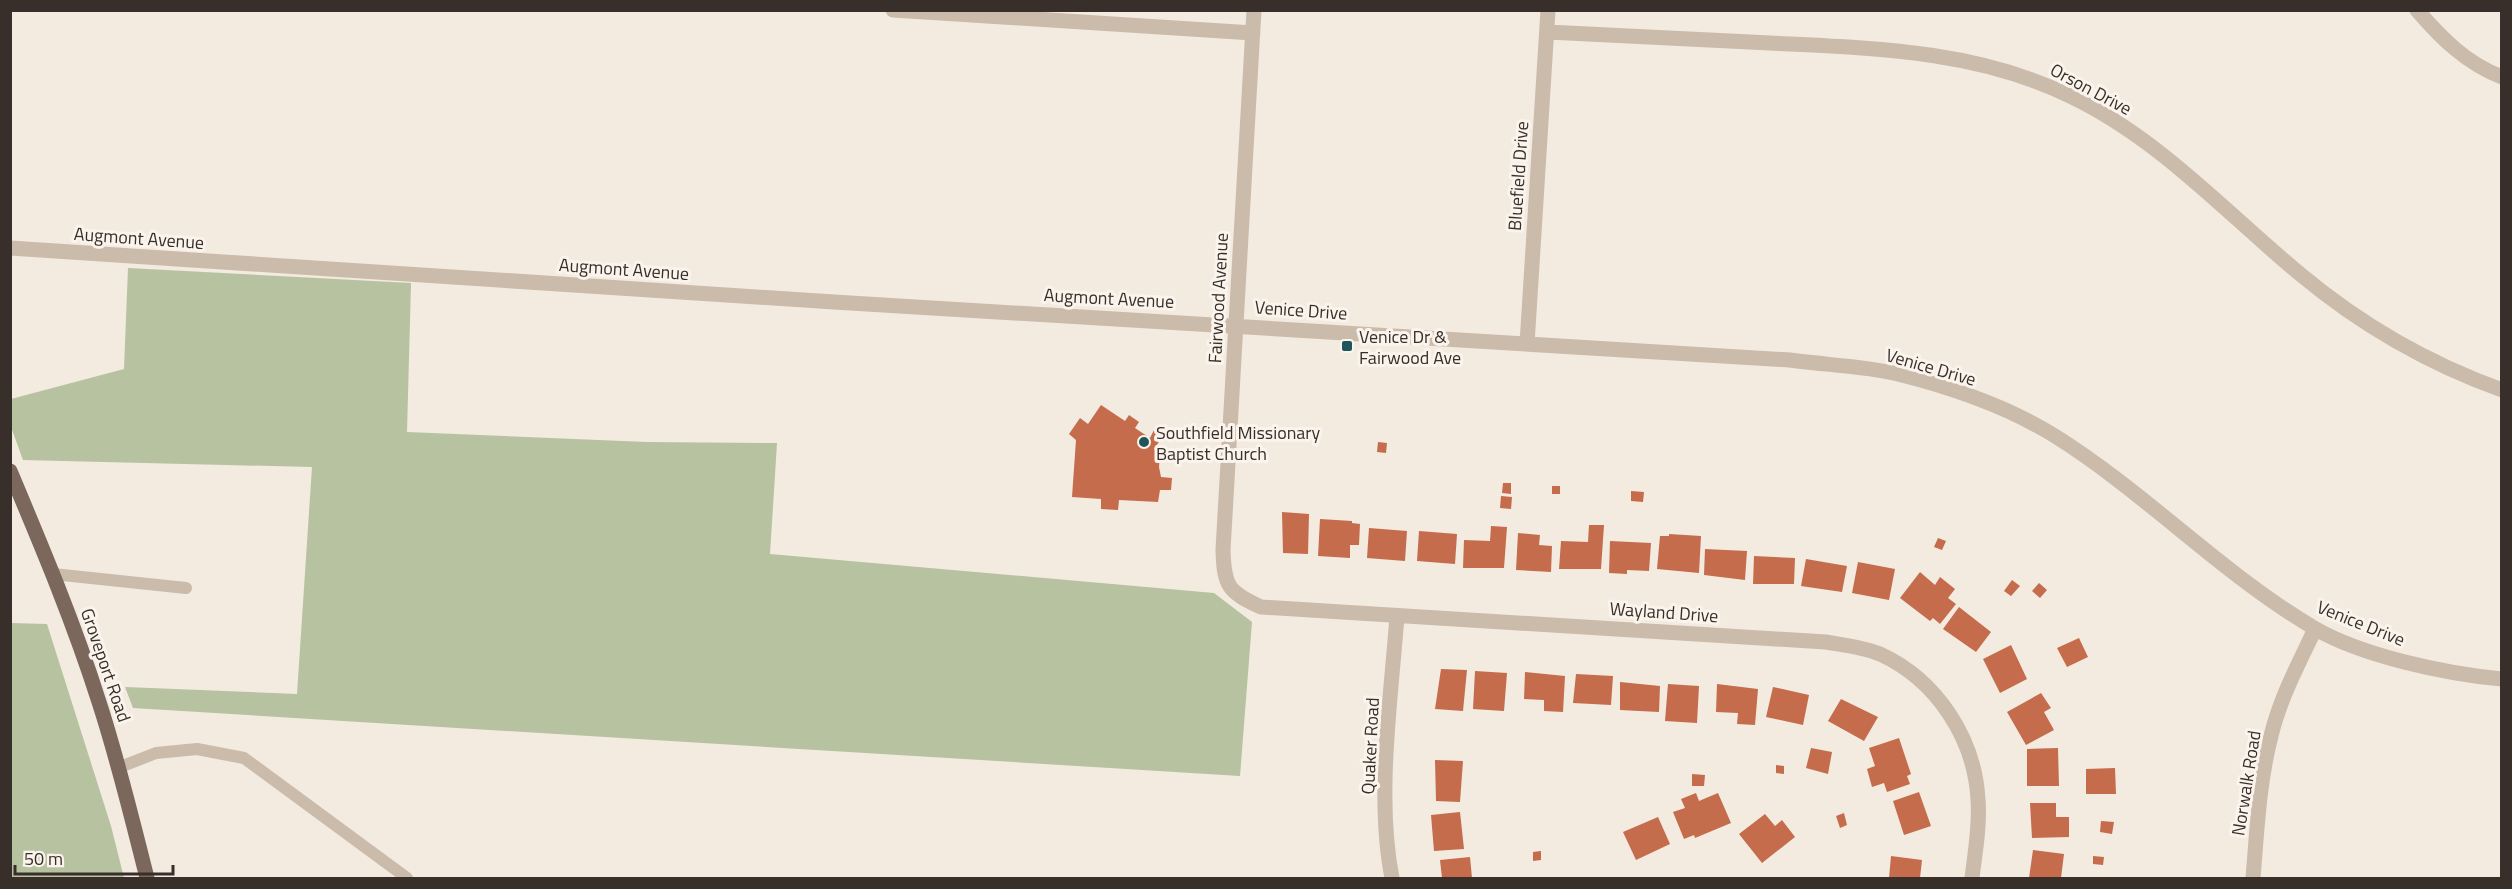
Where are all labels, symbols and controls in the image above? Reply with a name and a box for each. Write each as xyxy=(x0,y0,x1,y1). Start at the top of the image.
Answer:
street label: Orson Drive xyxy=(2045,56,2137,122)
street label: Bluefield Drive xyxy=(1501,120,1535,232)
street label: Augmont Avenue xyxy=(73,220,205,256)
street label: Fairwood Avenue xyxy=(1201,232,1235,364)
street label: Augmont Avenue xyxy=(558,251,690,287)
street label: Augmont Avenue xyxy=(1043,281,1175,315)
street label: Venice Drive xyxy=(1254,293,1348,327)
place label: Venice Dr & Fairwood Ave xyxy=(1359,323,1461,371)
marker: Venice Dr & Fairwood Ave xyxy=(1340,339,1354,353)
street label: Venice Drive xyxy=(1883,341,1979,393)
place label: Southfield Missionary Baptist Church xyxy=(1156,419,1321,467)
marker: Southfield Missionary Baptist Church xyxy=(1137,435,1151,449)
street label: Venice Drive xyxy=(2313,593,2409,653)
street label: Wayland Drive xyxy=(1609,595,1719,629)
street label: Groveport Road xyxy=(74,605,138,725)
street label: Quaker Road xyxy=(1354,697,1386,795)
street label: Norwalk Road xyxy=(2224,728,2268,838)
scale bar xyxy=(15,838,172,876)
text: 50 m xyxy=(24,845,63,872)

